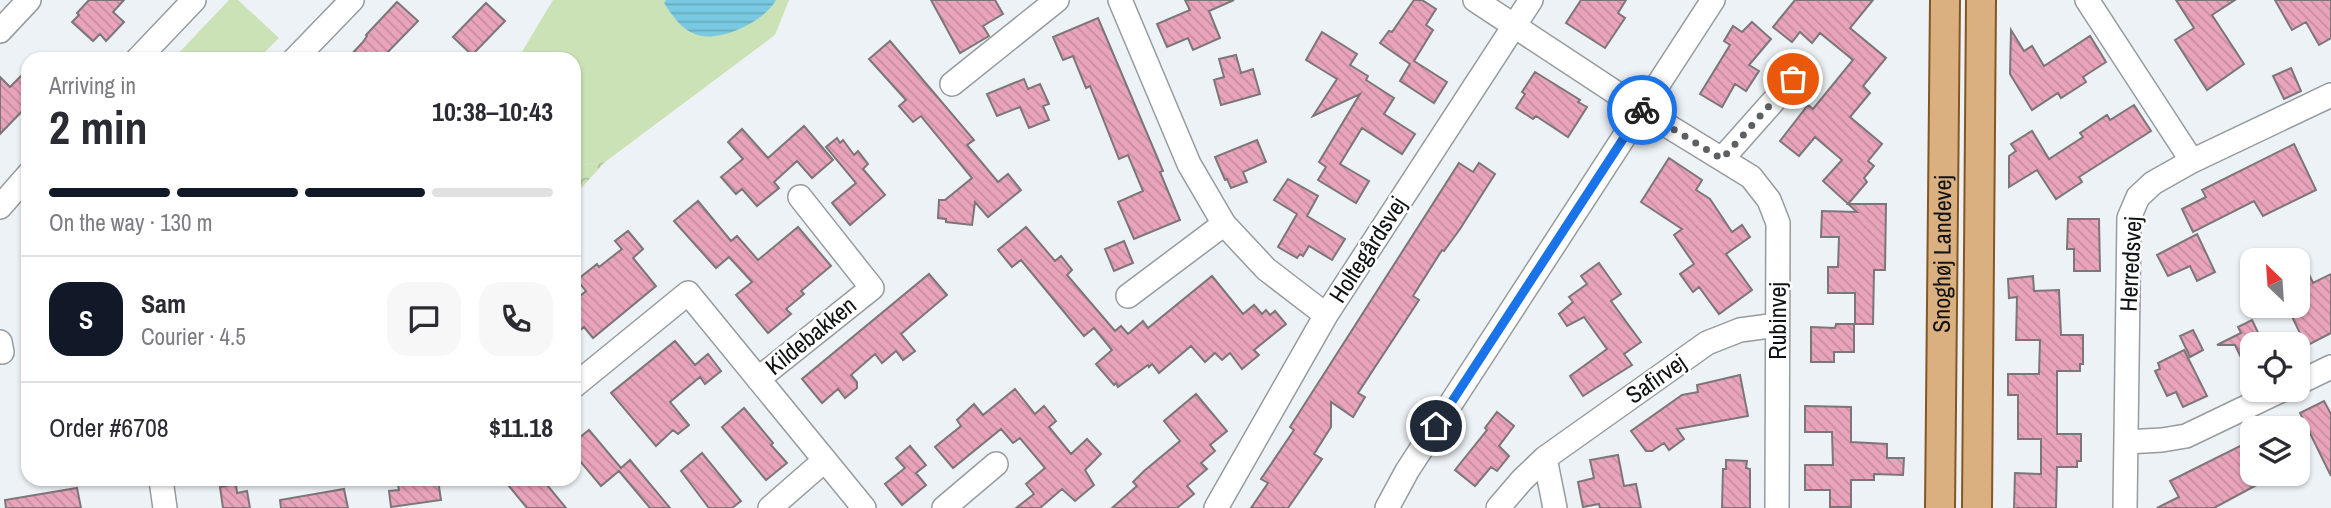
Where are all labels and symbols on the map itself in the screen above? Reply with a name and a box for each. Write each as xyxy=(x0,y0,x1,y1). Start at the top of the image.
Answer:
pin xyxy=(1763,49,1823,109)
courier xyxy=(1607,75,1677,145)
street label: Snoghøj Landevej xyxy=(1925,175,1958,333)
street label: Holtegårdsvej xyxy=(1321,190,1413,309)
street label: Herredsvej xyxy=(2112,216,2148,312)
north arrow xyxy=(2240,248,2310,318)
street label: Rubinvej xyxy=(1761,282,1793,360)
street label: Kildebakken xyxy=(758,289,863,382)
street label: Safirvej xyxy=(1619,346,1692,410)
pin xyxy=(1406,396,1466,456)

